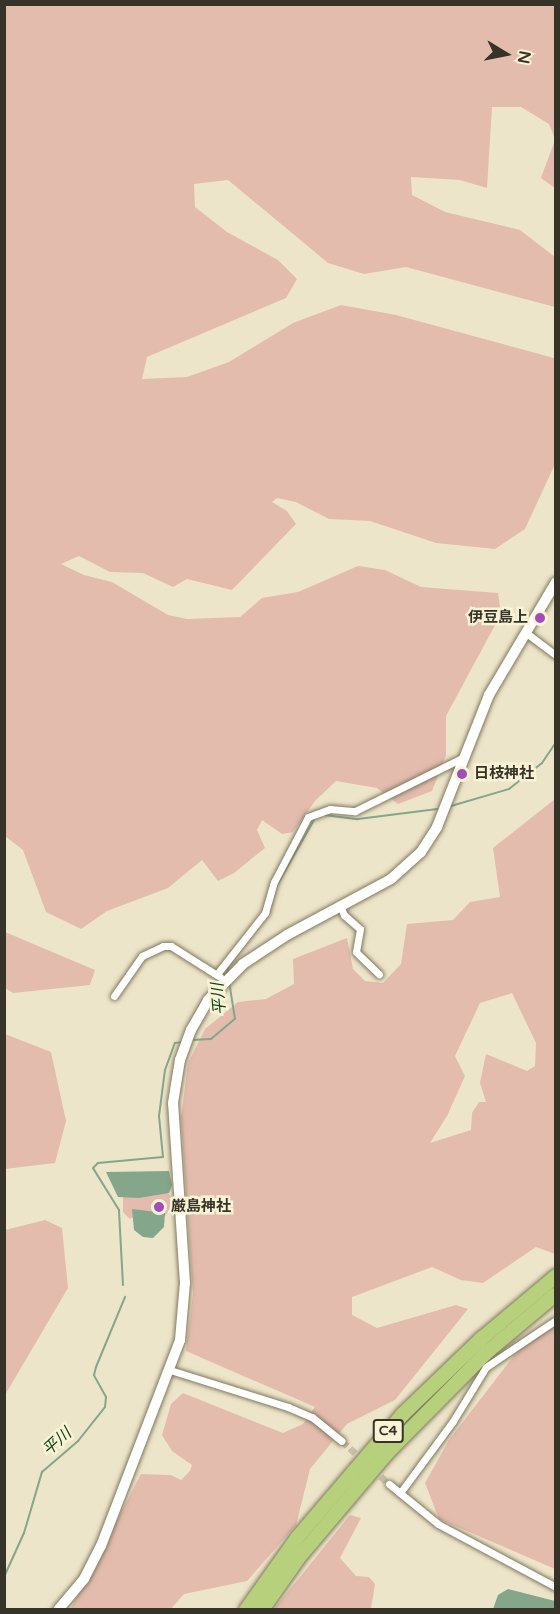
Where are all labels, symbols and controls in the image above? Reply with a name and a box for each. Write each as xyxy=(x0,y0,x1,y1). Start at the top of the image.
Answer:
north arrow xyxy=(476,24,536,84)
text: N xyxy=(513,49,535,65)
place label: 伊豆島上 xyxy=(468,609,528,627)
marker: 伊豆島上 xyxy=(533,611,547,625)
place label: 日枝神社 xyxy=(474,765,534,783)
marker: 日枝神社 xyxy=(455,767,469,781)
water label: 平川 xyxy=(208,982,230,1016)
place label: 厳島神社 xyxy=(171,1198,231,1216)
marker: 厳島神社 xyxy=(152,1200,166,1214)
road number: C4 xyxy=(372,1420,404,1442)
water label: 平川 xyxy=(39,1424,75,1460)

